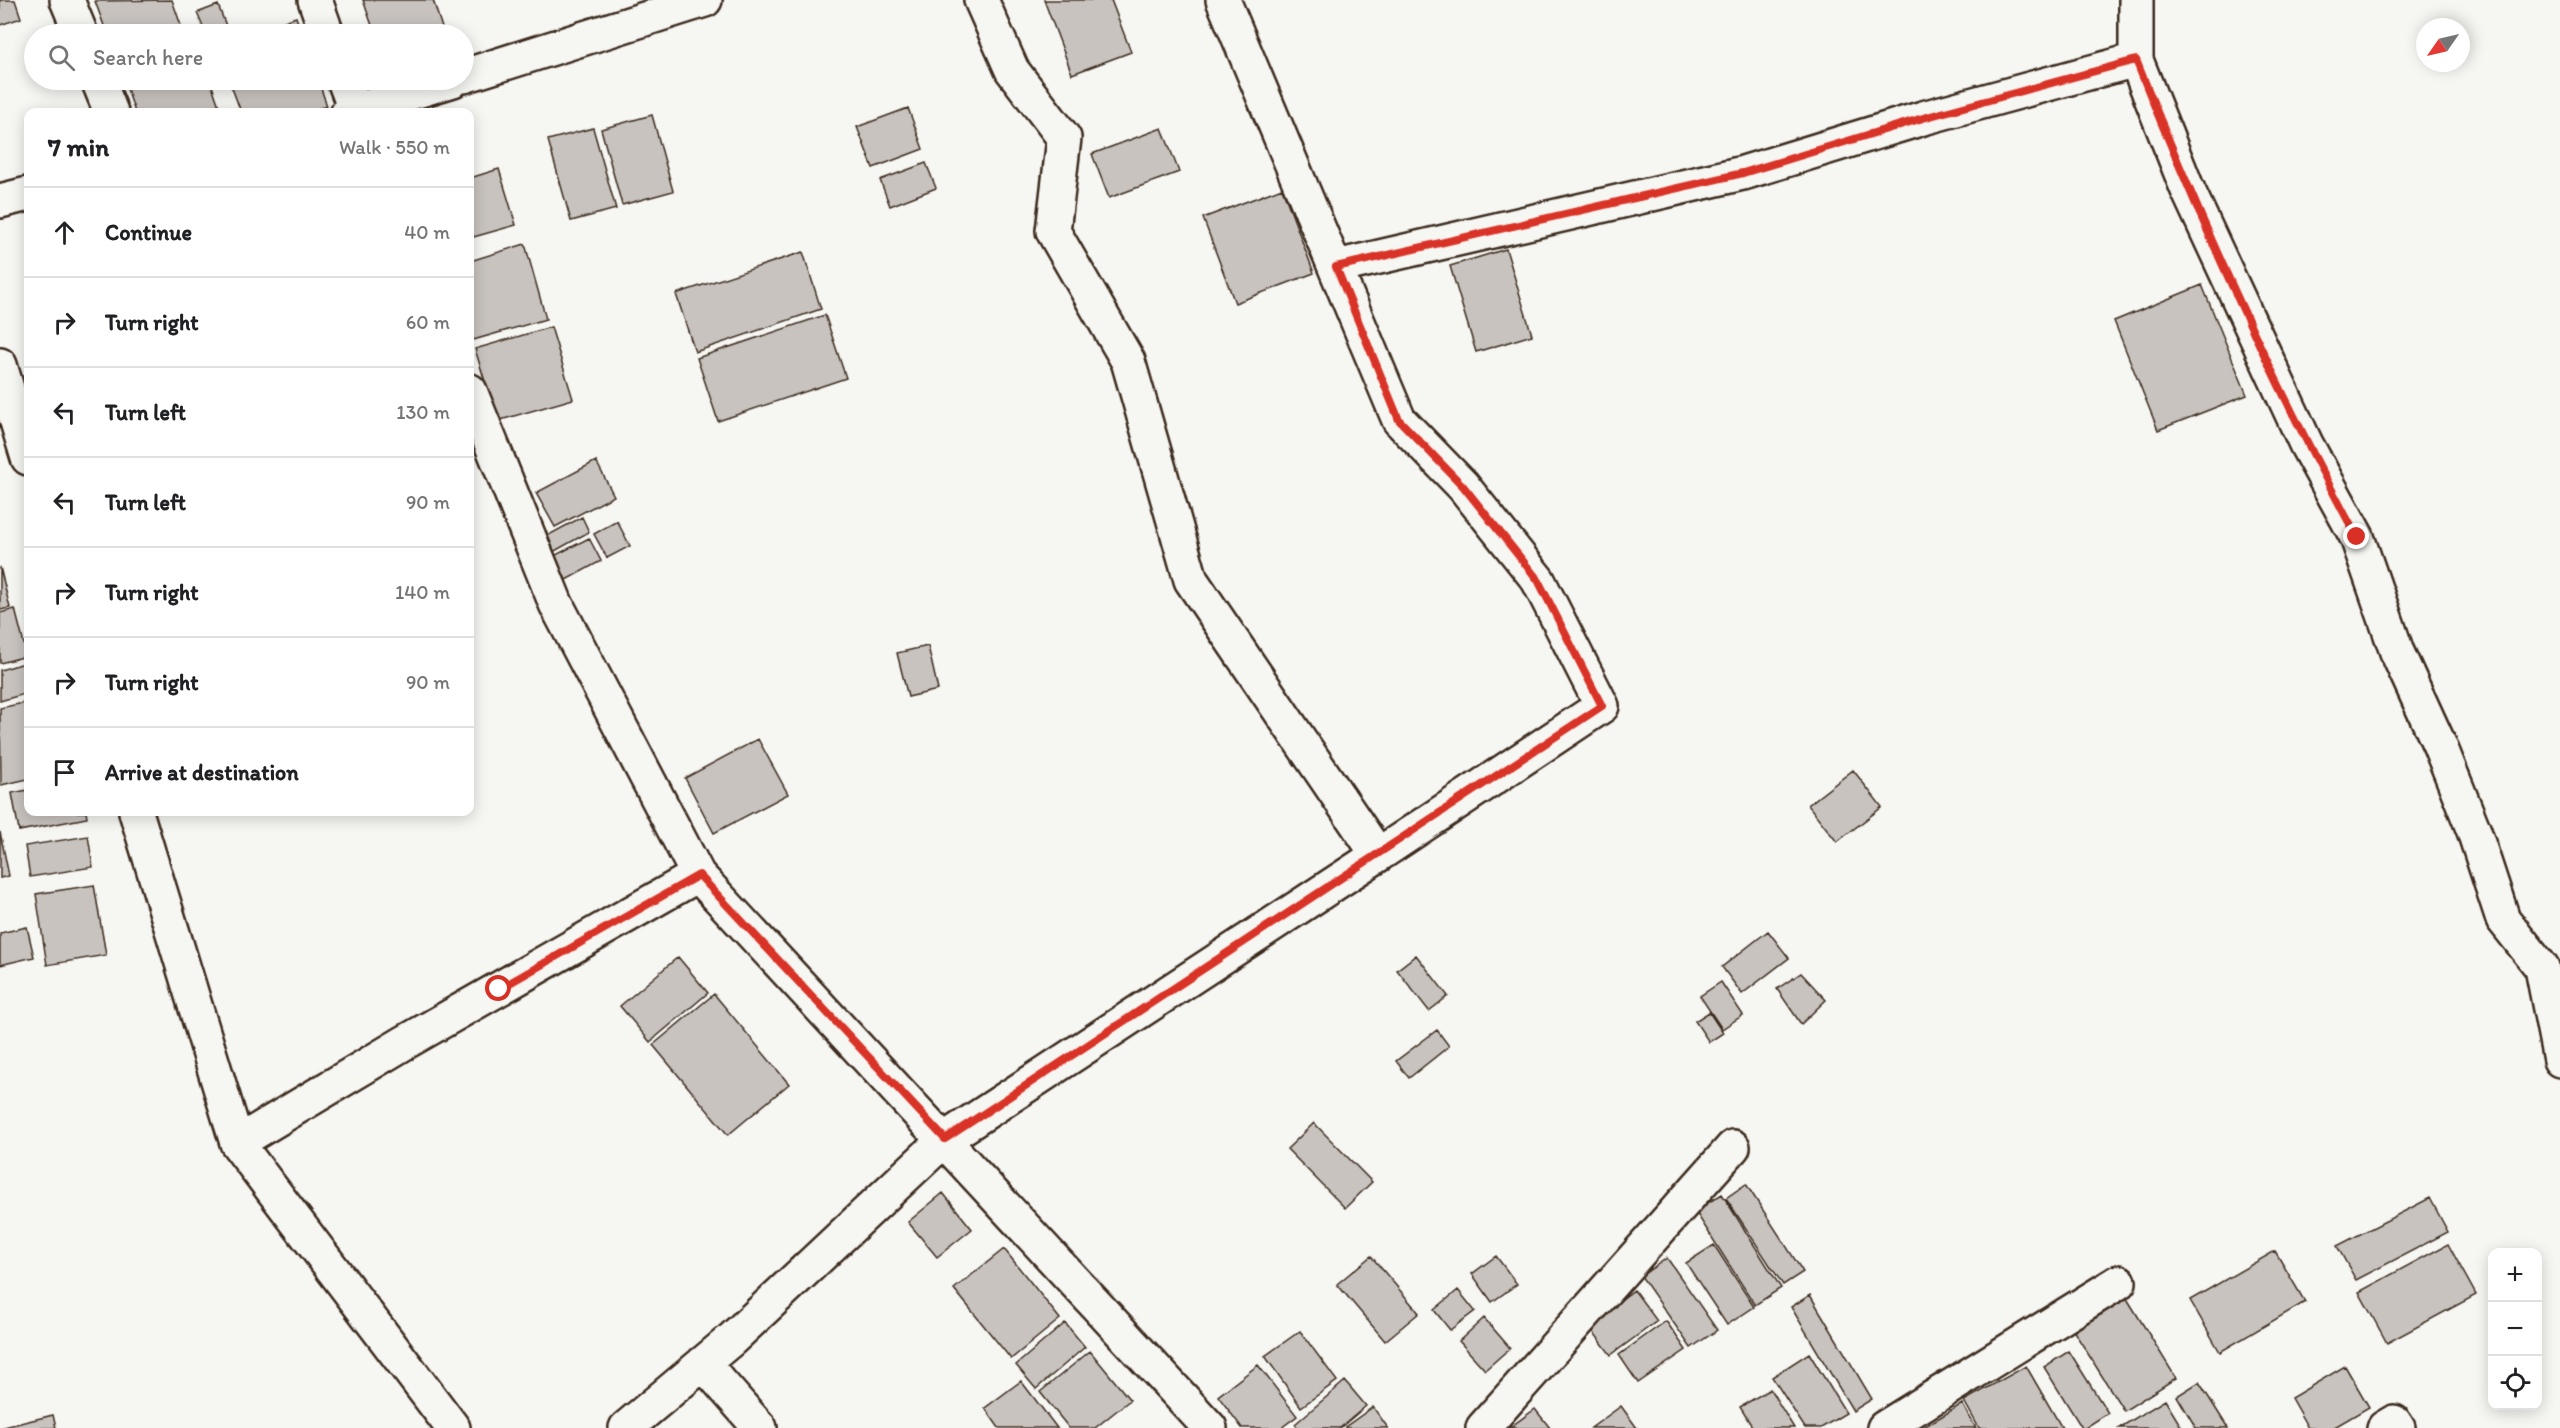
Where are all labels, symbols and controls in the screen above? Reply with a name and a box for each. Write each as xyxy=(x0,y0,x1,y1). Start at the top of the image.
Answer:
north arrow xyxy=(2416,18,2470,72)
search box xyxy=(24,24,474,90)
icon: search xyxy=(45,41,78,74)
text: Search here xyxy=(93,44,203,71)
text: 7 min xyxy=(48,131,109,163)
text: Walk · 550 m xyxy=(339,135,450,159)
icon: ahead xyxy=(48,216,81,249)
text: Continue xyxy=(105,219,192,246)
text: 40 m xyxy=(404,220,450,244)
icon: right xyxy=(48,306,81,339)
text: Turn right xyxy=(105,309,199,336)
text: 60 m xyxy=(406,310,450,334)
icon: left xyxy=(48,396,81,429)
text: Turn left xyxy=(105,399,186,426)
text: 130 m xyxy=(396,400,450,424)
icon: left xyxy=(48,486,81,519)
text: Turn left xyxy=(105,489,186,516)
text: 90 m xyxy=(406,490,450,514)
route end xyxy=(2343,523,2369,549)
icon: right xyxy=(48,576,81,609)
text: Turn right xyxy=(105,579,199,606)
text: 140 m xyxy=(395,580,450,604)
icon: right xyxy=(48,666,81,699)
text: Turn right xyxy=(105,669,199,696)
text: 90 m xyxy=(406,670,450,694)
icon: arrive xyxy=(48,756,81,789)
text: Arrive at destination xyxy=(105,759,299,786)
route start xyxy=(485,975,511,1001)
map controls xyxy=(2488,1248,2542,1410)
button: + xyxy=(2488,1248,2542,1302)
button: − xyxy=(2488,1302,2542,1356)
button: locate xyxy=(2488,1356,2542,1410)

